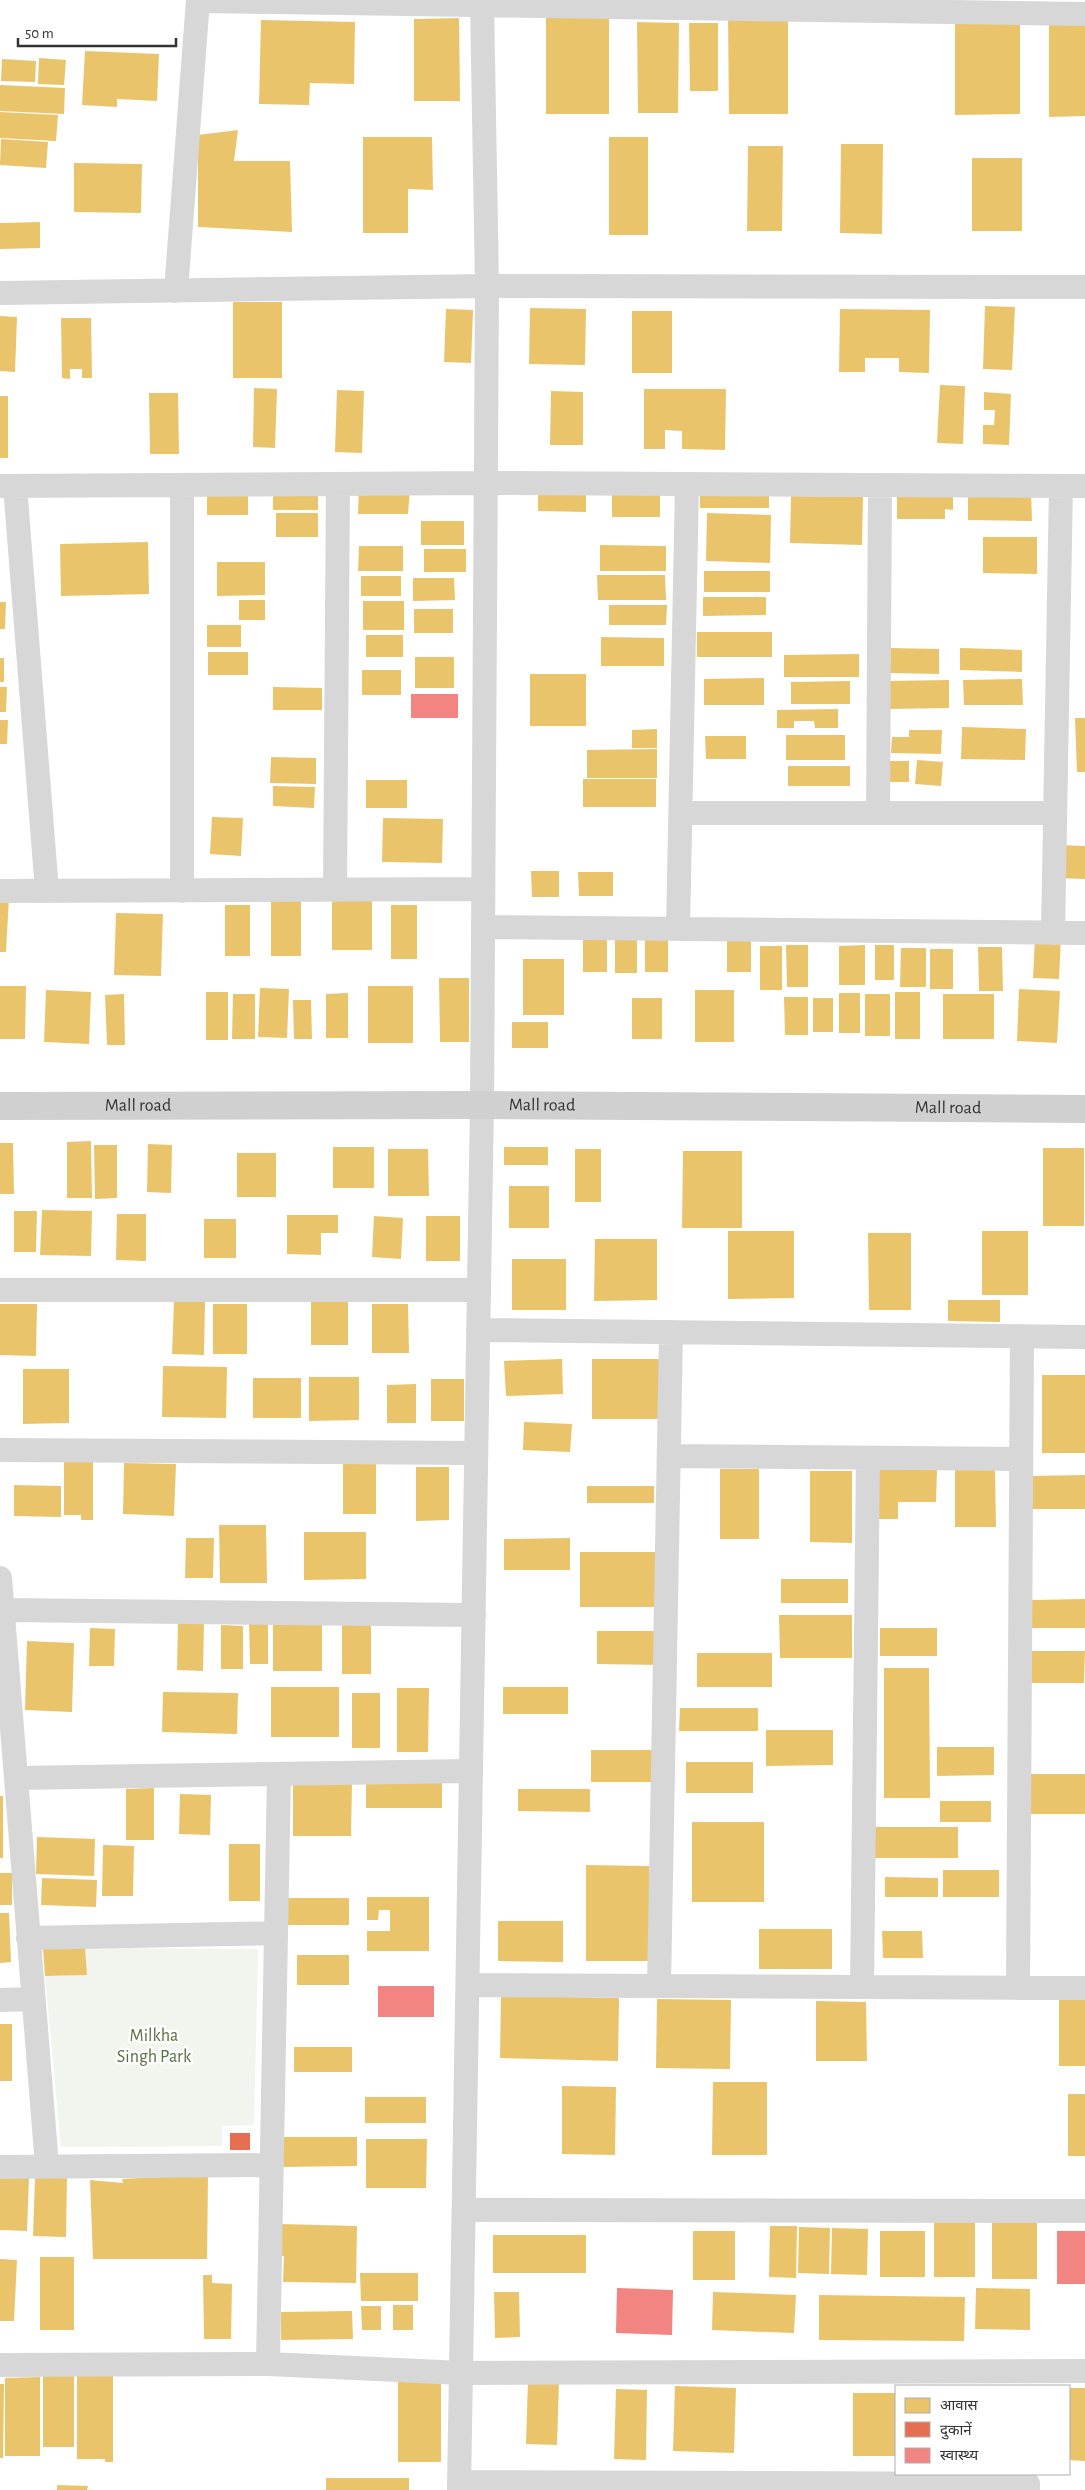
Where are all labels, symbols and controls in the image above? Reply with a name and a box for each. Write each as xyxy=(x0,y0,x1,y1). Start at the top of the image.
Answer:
scale bar xyxy=(18,15,175,47)
text: 50 m xyxy=(25,26,54,41)
street label: Mall road xyxy=(509,1096,575,1115)
street label: Mall road xyxy=(105,1097,171,1115)
street label: Mall road xyxy=(915,1099,981,1117)
park label: Milkha Singh Park xyxy=(117,2027,192,2066)
legend xyxy=(895,2385,1070,2475)
text: आवास xyxy=(940,2398,979,2413)
text: दुकानें xyxy=(940,2421,972,2440)
text: स्वास्थ्य xyxy=(940,2448,978,2463)

